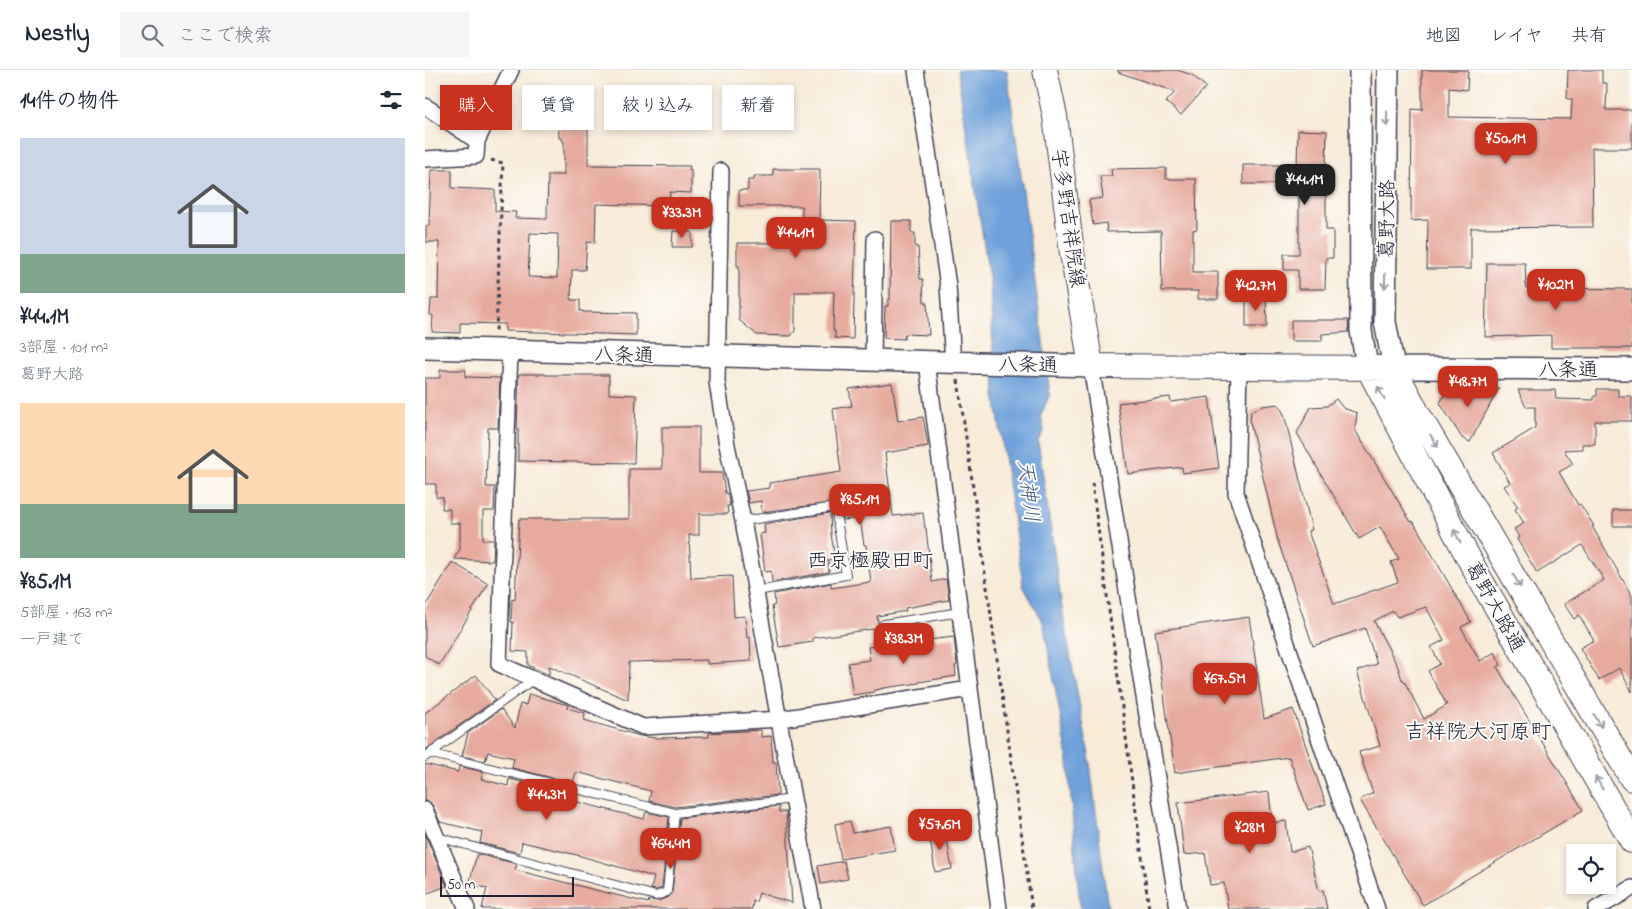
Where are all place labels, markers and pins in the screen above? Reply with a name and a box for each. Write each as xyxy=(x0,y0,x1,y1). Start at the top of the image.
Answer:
pin: ¥50.1M xyxy=(1465,122,1547,165)
pin: ¥44.1M xyxy=(1264,164,1346,206)
pin: ¥33.3M xyxy=(641,196,723,239)
pin: ¥44.1M xyxy=(755,216,837,259)
pin: ¥102M xyxy=(1521,268,1591,311)
pin: ¥42.7M xyxy=(1215,270,1297,312)
pin: ¥48.7M xyxy=(1427,366,1509,408)
pin: ¥85.1M xyxy=(819,484,901,526)
pin: ¥38.3M xyxy=(863,622,945,665)
pin: ¥67.5M xyxy=(1184,662,1266,705)
pin: ¥44.3M xyxy=(506,778,588,821)
pin: ¥57.6M xyxy=(899,808,981,851)
pin: ¥28M xyxy=(1220,812,1280,854)
pin: ¥64.4M xyxy=(630,828,712,870)

